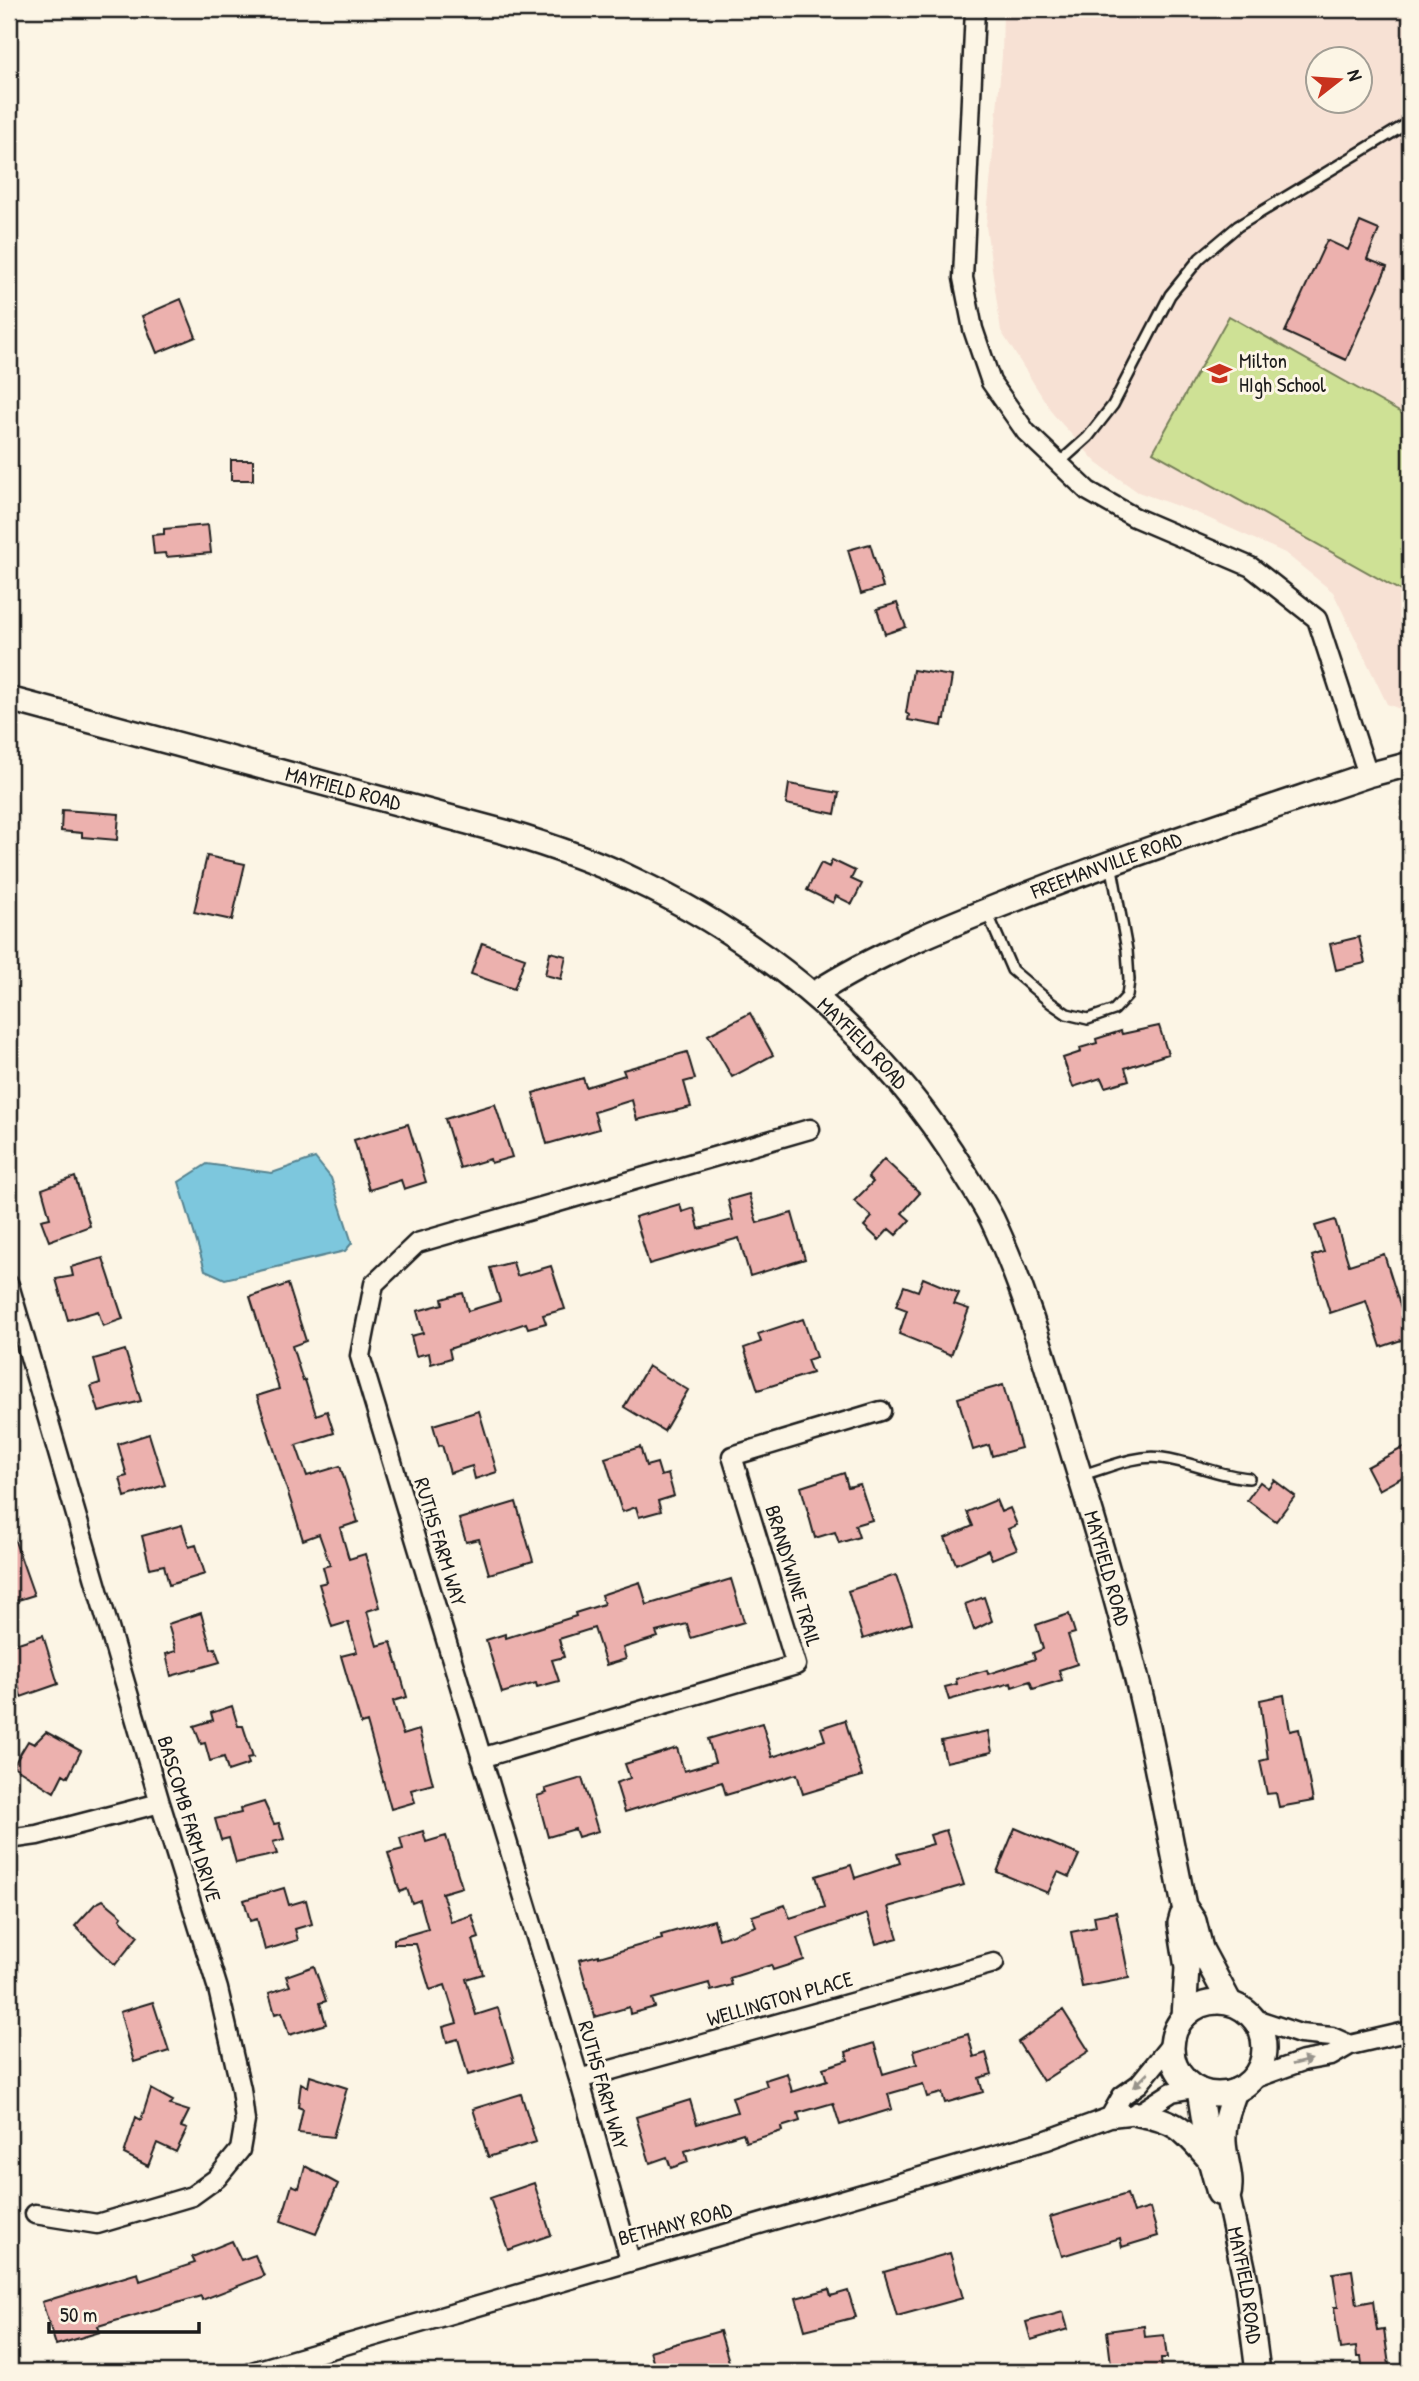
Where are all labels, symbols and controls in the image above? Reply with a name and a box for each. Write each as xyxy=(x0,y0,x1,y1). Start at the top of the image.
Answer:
north arrow xyxy=(1304,46,1374,116)
text: N xyxy=(1341,66,1369,84)
place label: Milton HIgh School xyxy=(1239,346,1326,399)
school or university icon: Milton HIgh School xyxy=(1205,359,1233,387)
street label: MAYFIELD ROAD xyxy=(282,759,404,817)
street label: FREEMANVILLE ROAD xyxy=(1026,824,1185,906)
street label: MAYFIELD ROAD xyxy=(811,990,915,1095)
street label: RUTHS FARM WAY xyxy=(407,1474,474,1610)
street label: BRANDYWINE TRAIL xyxy=(758,1502,829,1650)
street label: MAYFIELD ROAD xyxy=(1077,1507,1138,1629)
street label: BASCOMB FARM DRIVE xyxy=(150,1732,229,1905)
street label: WELLINGTON PLACE xyxy=(704,1964,856,2033)
street label: RUTHS FARM WAY xyxy=(571,2017,636,2153)
one-way arrow xyxy=(1291,2056,1313,2067)
one-way arrow xyxy=(1133,2072,1149,2088)
street label: BETHANY ROAD xyxy=(615,2194,735,2253)
street label: MAYFIELD ROAD xyxy=(1221,2224,1269,2345)
scale bar xyxy=(49,2290,200,2334)
text: 50 m xyxy=(60,2300,97,2329)

